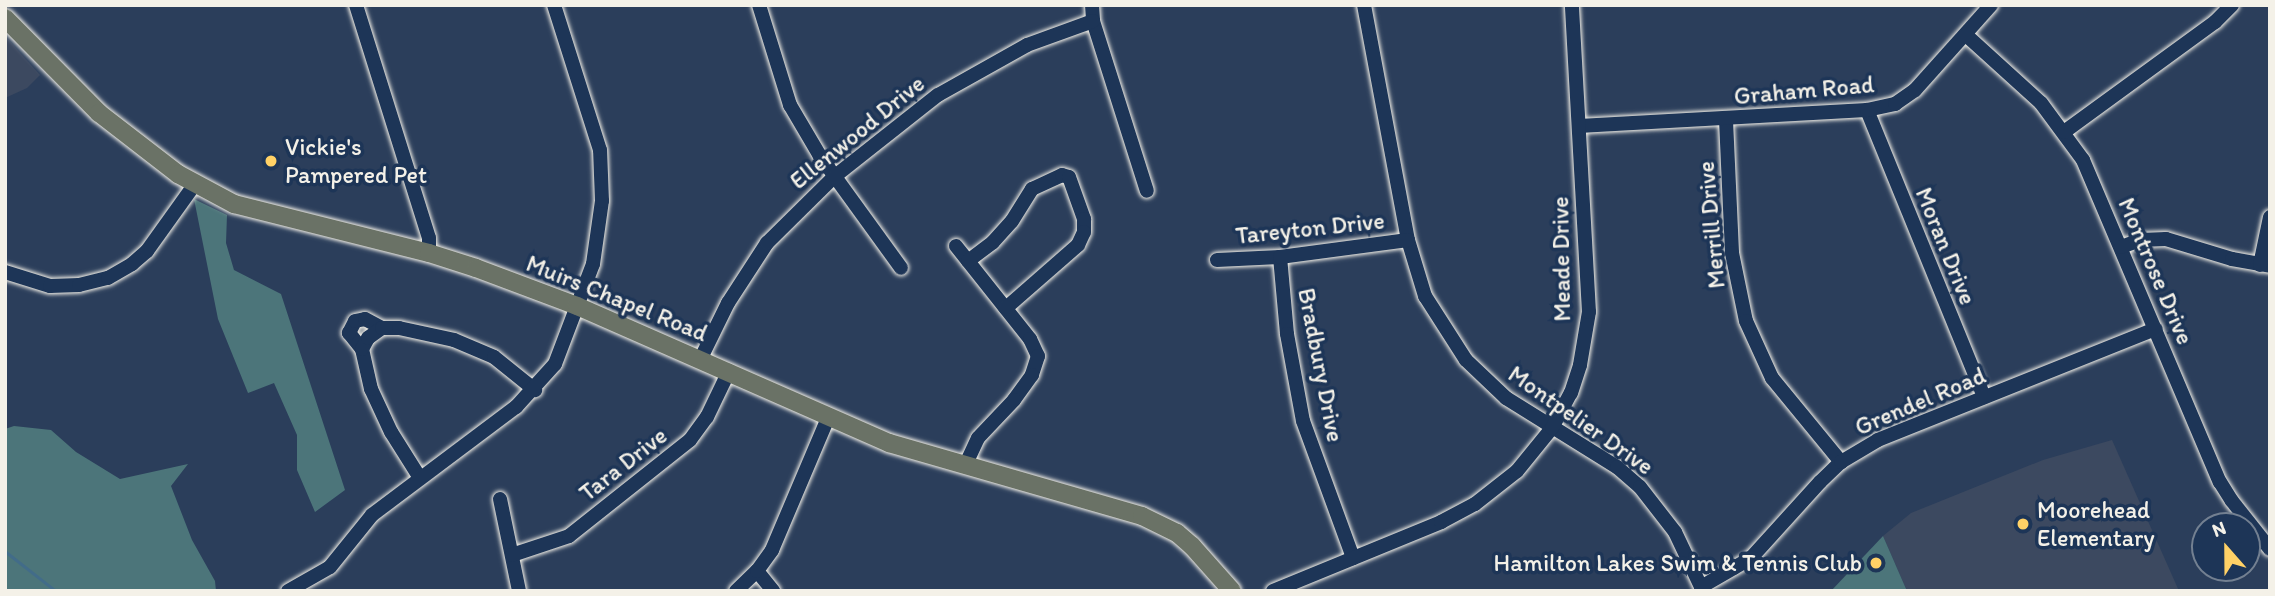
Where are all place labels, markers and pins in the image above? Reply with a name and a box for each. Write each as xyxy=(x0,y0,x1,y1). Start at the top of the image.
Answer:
place label: Vickie's Pampered Pet xyxy=(285,133,427,189)
marker: Vickie's Pampered Pet xyxy=(263,153,279,169)
place label: Moorehead Elementary xyxy=(2037,496,2155,552)
marker: Moorehead Elementary xyxy=(2015,516,2031,532)
place label: Hamilton Lakes Swim & Tennis Club xyxy=(1494,549,1862,577)
marker: Hamilton Lakes Swim & Tennis Club xyxy=(1868,555,1884,571)

